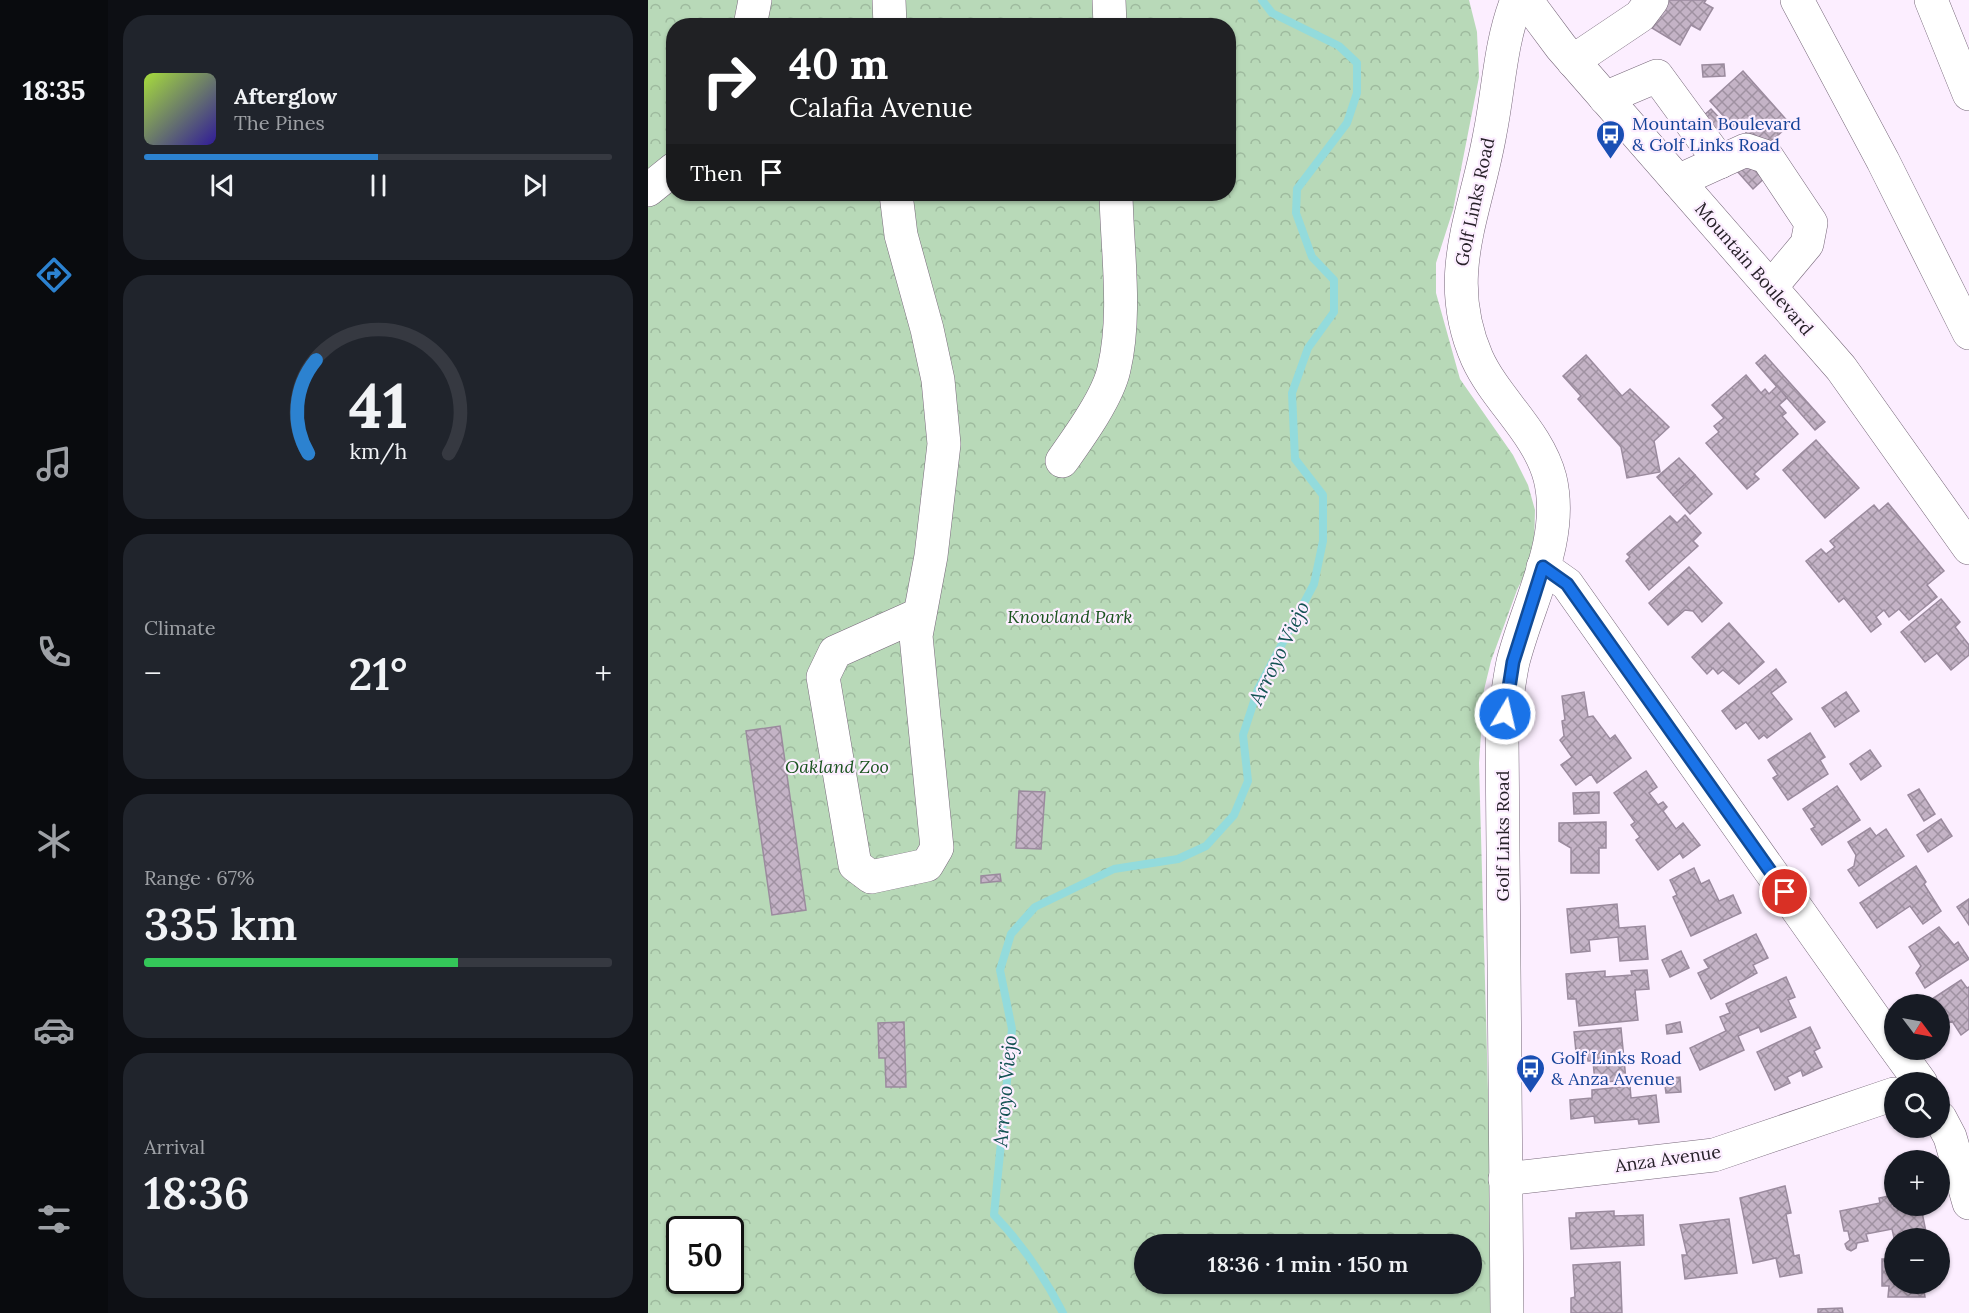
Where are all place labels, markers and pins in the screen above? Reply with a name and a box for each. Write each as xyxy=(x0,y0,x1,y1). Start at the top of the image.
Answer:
place label: Mountain Boulevard & Golf Links Road xyxy=(1632,112,1801,156)
bus stop icon: Mountain Boulevard & Golf Links Road xyxy=(1595,118,1627,160)
pin xyxy=(1759,866,1810,917)
place label: Golf Links Road & Anza Avenue xyxy=(1551,1046,1682,1090)
bus stop icon: Golf Links Road & Anza Avenue xyxy=(1514,1052,1546,1094)

